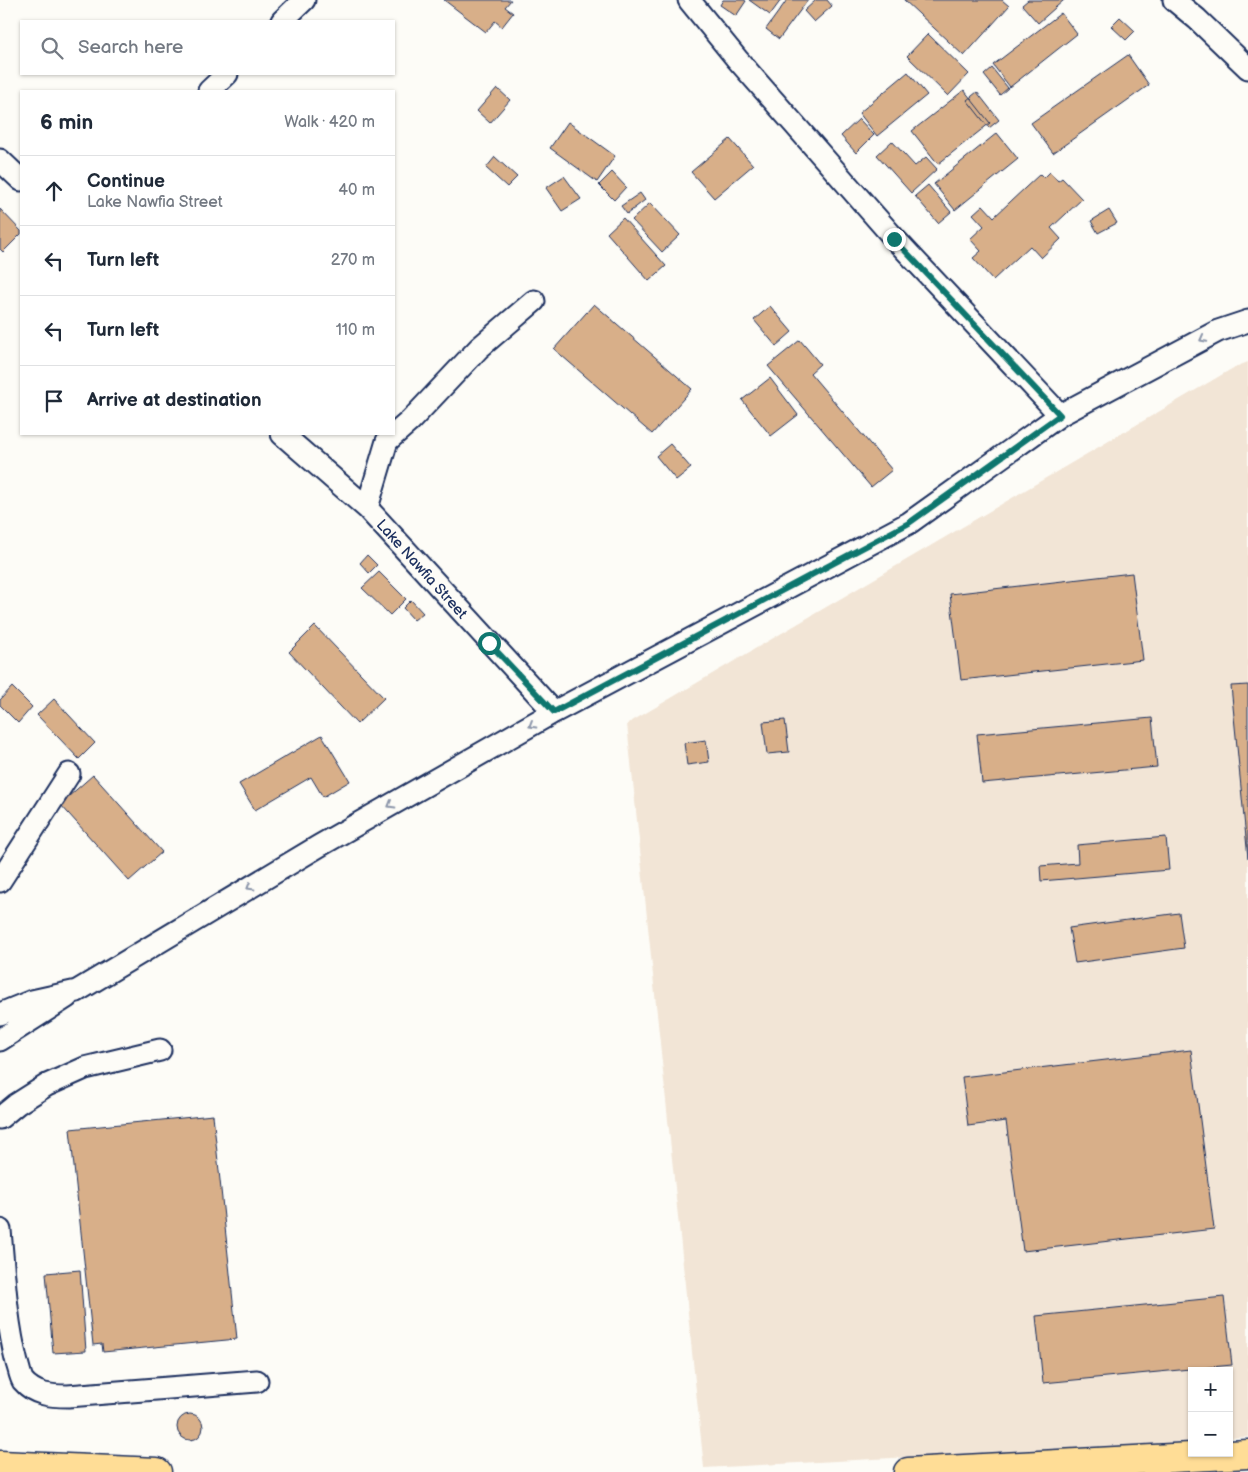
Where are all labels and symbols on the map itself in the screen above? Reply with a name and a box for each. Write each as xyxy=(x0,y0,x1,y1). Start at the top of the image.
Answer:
route end xyxy=(883,228,906,251)
one-way arrow xyxy=(1199,333,1208,343)
street label: Lake Nawfia Street xyxy=(372,516,472,623)
route start xyxy=(478,632,501,655)
one-way arrow xyxy=(528,719,537,729)
one-way arrow xyxy=(387,799,396,809)
one-way arrow xyxy=(247,880,256,890)

